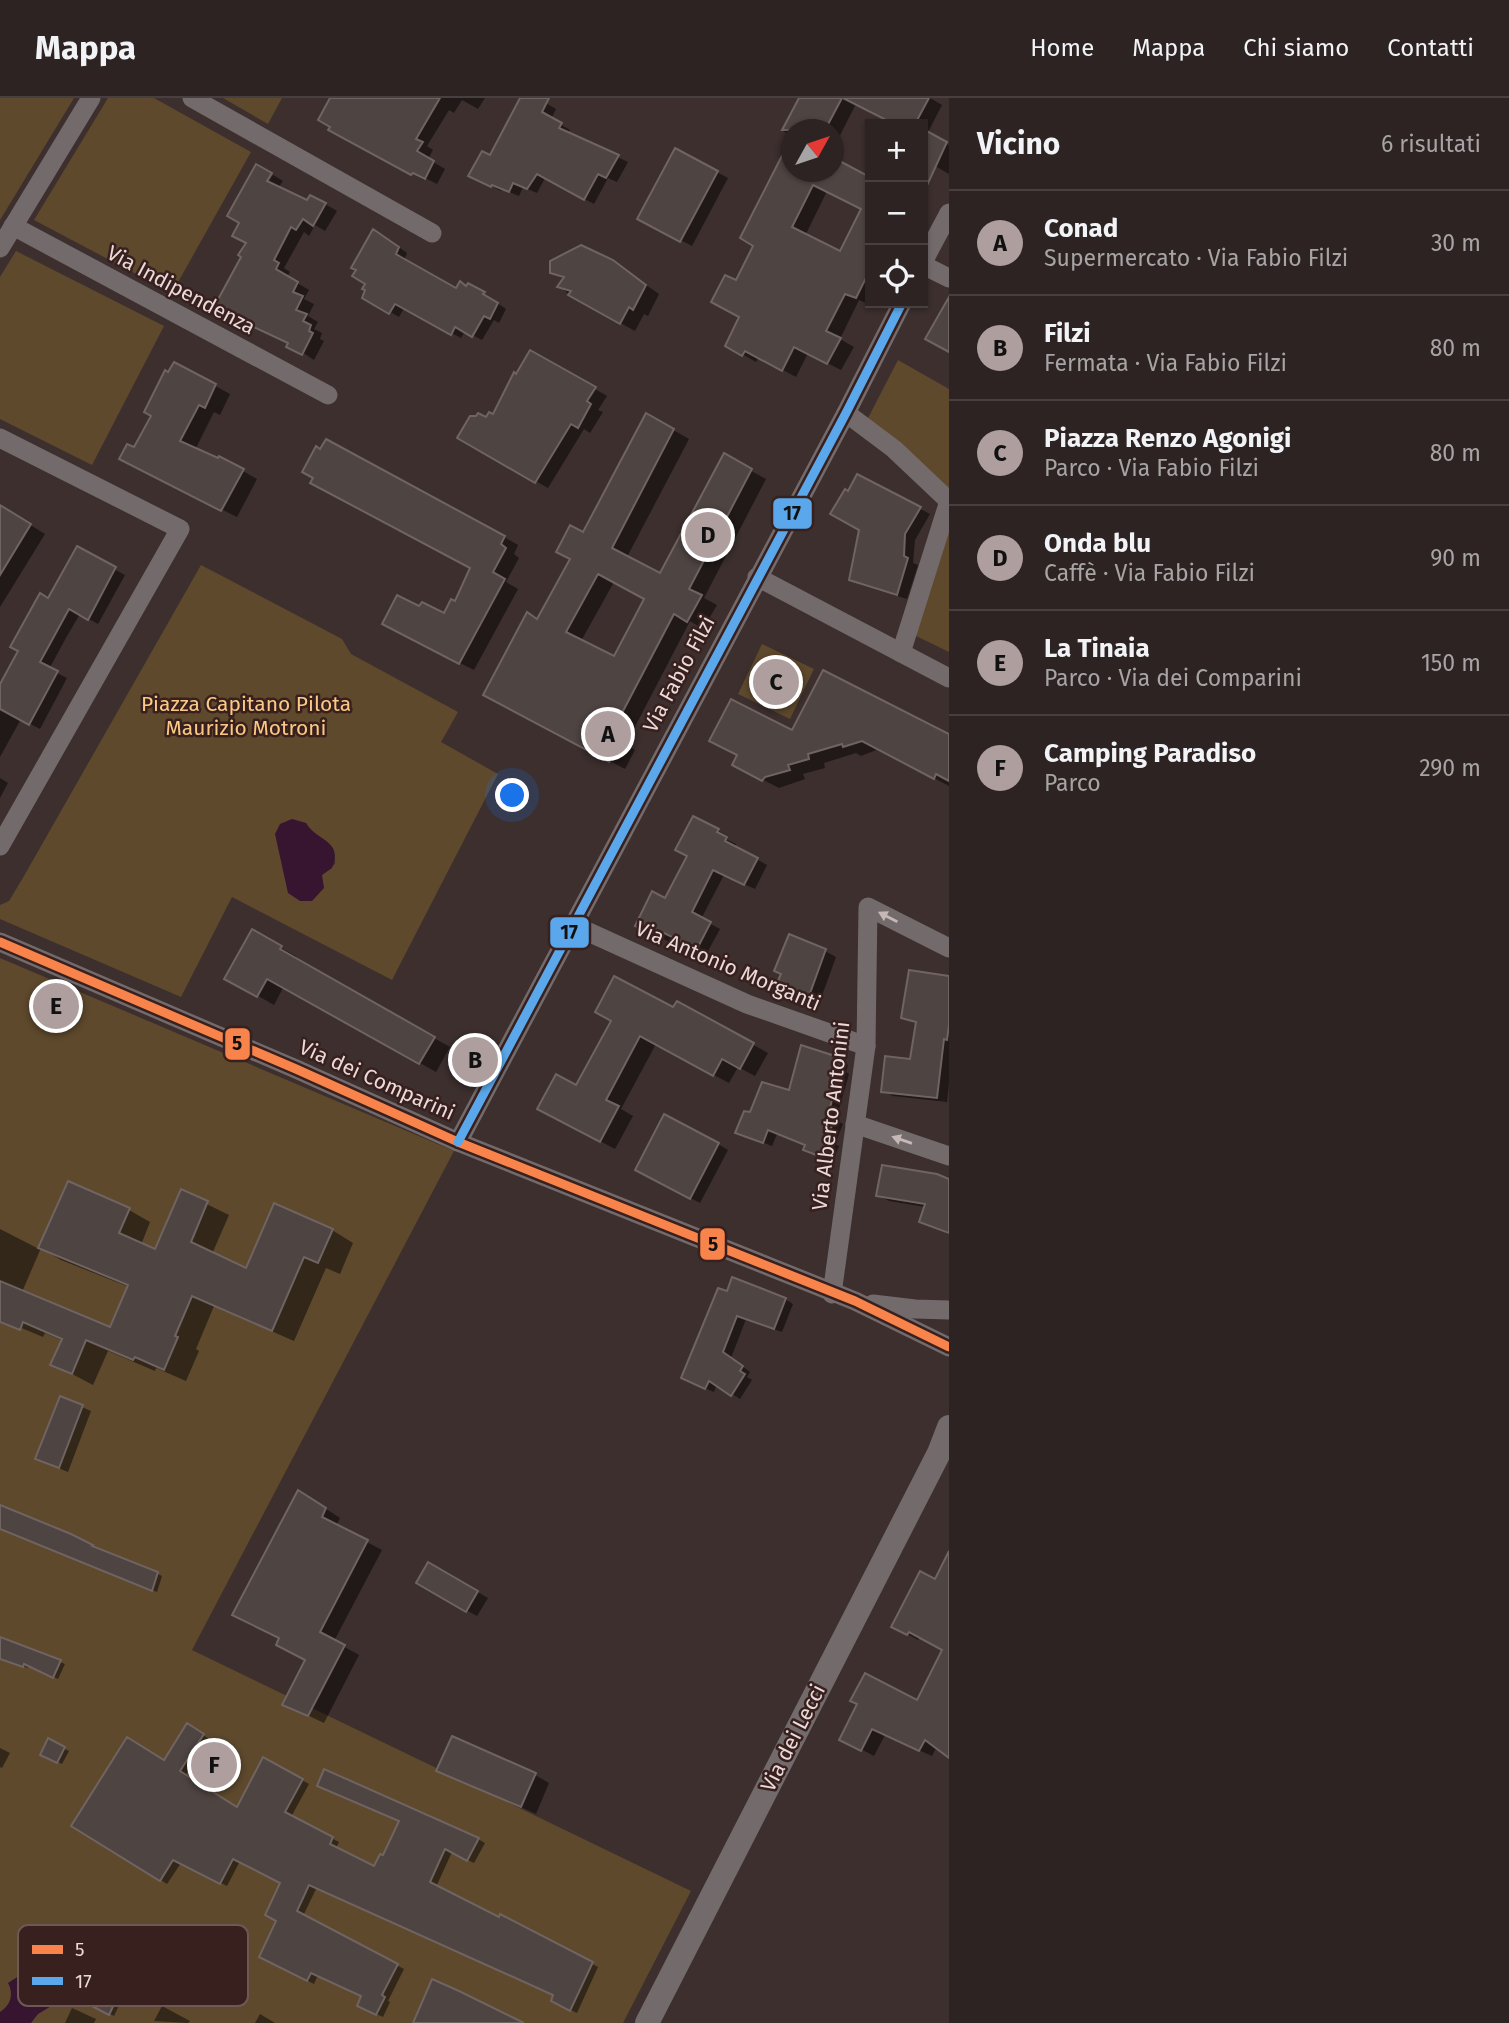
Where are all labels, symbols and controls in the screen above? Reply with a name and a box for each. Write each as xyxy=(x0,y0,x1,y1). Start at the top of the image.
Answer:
text: Mappa xyxy=(35,28,136,68)
text: Home xyxy=(1030,34,1094,62)
text: Mappa xyxy=(1132,34,1205,62)
text: Chi siamo xyxy=(1243,34,1349,62)
text: Contatti xyxy=(1387,34,1474,62)
north arrow xyxy=(781,119,844,182)
map controls xyxy=(865,119,928,308)
button: + xyxy=(865,119,928,182)
text: Vicino xyxy=(977,126,1060,162)
text: 6 risultati xyxy=(1381,130,1481,158)
button: − xyxy=(865,182,928,245)
text: Conad xyxy=(1044,213,1118,244)
text: A xyxy=(993,229,1007,257)
text: 30 m xyxy=(1431,229,1481,257)
street label: Via Indipendenza xyxy=(102,240,260,340)
text: Supermercato · Via Fabio Filzi xyxy=(1044,244,1348,272)
button: locate xyxy=(865,245,928,308)
text: Filzi xyxy=(1044,318,1091,349)
text: B xyxy=(993,334,1007,362)
text: 80 m xyxy=(1430,334,1481,362)
text: Fermata · Via Fabio Filzi xyxy=(1044,349,1287,377)
text: Piazza Renzo Agonigi xyxy=(1044,423,1291,454)
text: C xyxy=(993,439,1007,467)
text: 80 m xyxy=(1430,439,1481,467)
text: Parco · Via Fabio Filzi xyxy=(1044,454,1259,482)
line badge: 17 xyxy=(772,497,813,530)
text: 17 xyxy=(783,502,801,525)
pin: D xyxy=(685,509,731,561)
text: Onda blu xyxy=(1044,528,1151,559)
text: D xyxy=(993,544,1007,572)
text: 90 m xyxy=(1430,544,1481,572)
text: Caffè · Via Fabio Filzi xyxy=(1044,559,1255,587)
street label: Via Fabio Filzi xyxy=(637,611,721,737)
text: La Tinaia xyxy=(1044,633,1150,664)
text: E xyxy=(994,649,1006,677)
text: 150 m xyxy=(1421,649,1481,677)
pin: C xyxy=(753,656,799,708)
text: Parco · Via dei Comparini xyxy=(1044,664,1302,692)
park label: Piazza Capitano Pilota Maurizio Motroni xyxy=(141,691,351,741)
pin: A xyxy=(585,708,631,760)
text: Camping Paradiso xyxy=(1044,738,1256,769)
text: F xyxy=(994,754,1006,782)
text: 290 m xyxy=(1419,754,1481,782)
text: Parco xyxy=(1044,769,1101,797)
your location xyxy=(495,778,529,812)
one-way arrow xyxy=(878,912,898,923)
street label: Via Antonio Morganti xyxy=(631,915,825,1017)
line badge: 17 xyxy=(549,916,590,949)
text: 17 xyxy=(560,921,578,944)
pin: E xyxy=(33,980,79,1032)
street label: Via Alberto Antonini xyxy=(807,1020,855,1212)
line badge: 5 xyxy=(224,1027,251,1061)
text: 5 xyxy=(232,1032,242,1055)
street label: Via dei Comparini xyxy=(295,1034,459,1126)
pin: B xyxy=(452,1034,498,1086)
one-way arrow xyxy=(892,1134,913,1144)
line badge: 5 xyxy=(699,1227,726,1261)
text: 5 xyxy=(708,1233,718,1256)
street label: Via dei Lecci xyxy=(755,1680,831,1796)
pin: F xyxy=(191,1739,237,1791)
legend xyxy=(18,1925,248,2006)
text: 5 xyxy=(75,1938,85,1961)
text: 17 xyxy=(75,1970,92,1993)

